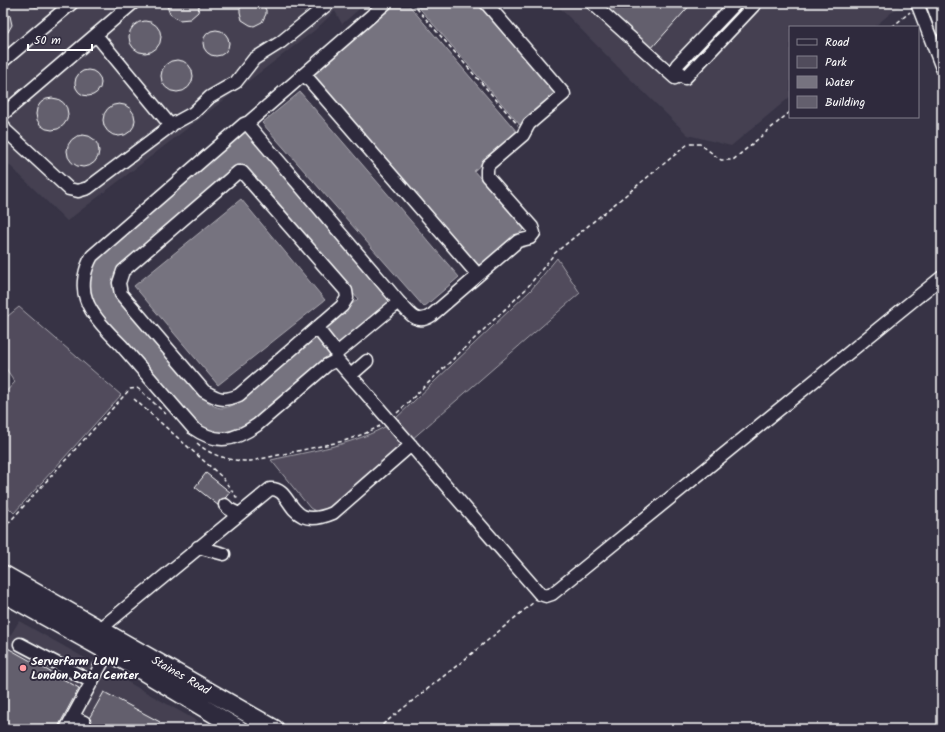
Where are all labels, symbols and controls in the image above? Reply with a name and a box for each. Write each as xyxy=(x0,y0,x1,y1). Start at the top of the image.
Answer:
scale bar xyxy=(28,26,92,52)
legend xyxy=(789,26,919,118)
text: 50 m xyxy=(34,31,61,50)
text: Road xyxy=(825,33,850,52)
text: Park xyxy=(825,53,847,72)
text: Water xyxy=(825,73,855,92)
text: Building xyxy=(825,93,865,112)
street label: Staines Road xyxy=(148,651,215,700)
place label: Serverfarm LON1 – London Data Center xyxy=(31,652,139,685)
marker: Serverfarm LON1 – London Data Center xyxy=(18,663,28,673)

